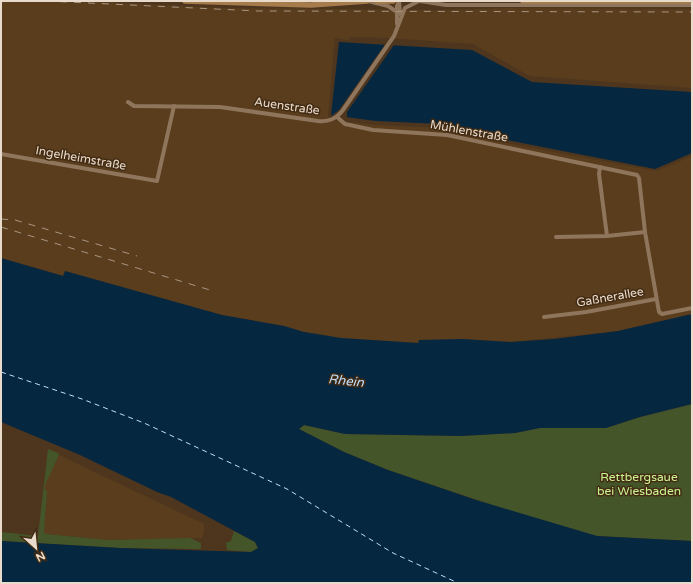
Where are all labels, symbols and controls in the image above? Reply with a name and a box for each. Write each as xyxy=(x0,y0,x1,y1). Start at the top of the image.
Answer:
street label: Auenstraße xyxy=(253,94,321,118)
street label: Mühlenstraße xyxy=(429,117,509,145)
street label: Ingelheimstraße xyxy=(35,143,128,173)
street label: Gaßnerallee xyxy=(575,284,645,310)
water label: Rhein xyxy=(327,371,366,391)
park label: Rettbergsaue bei Wiesbaden xyxy=(597,470,681,498)
north arrow xyxy=(16,528,56,568)
text: N xyxy=(33,549,47,564)

